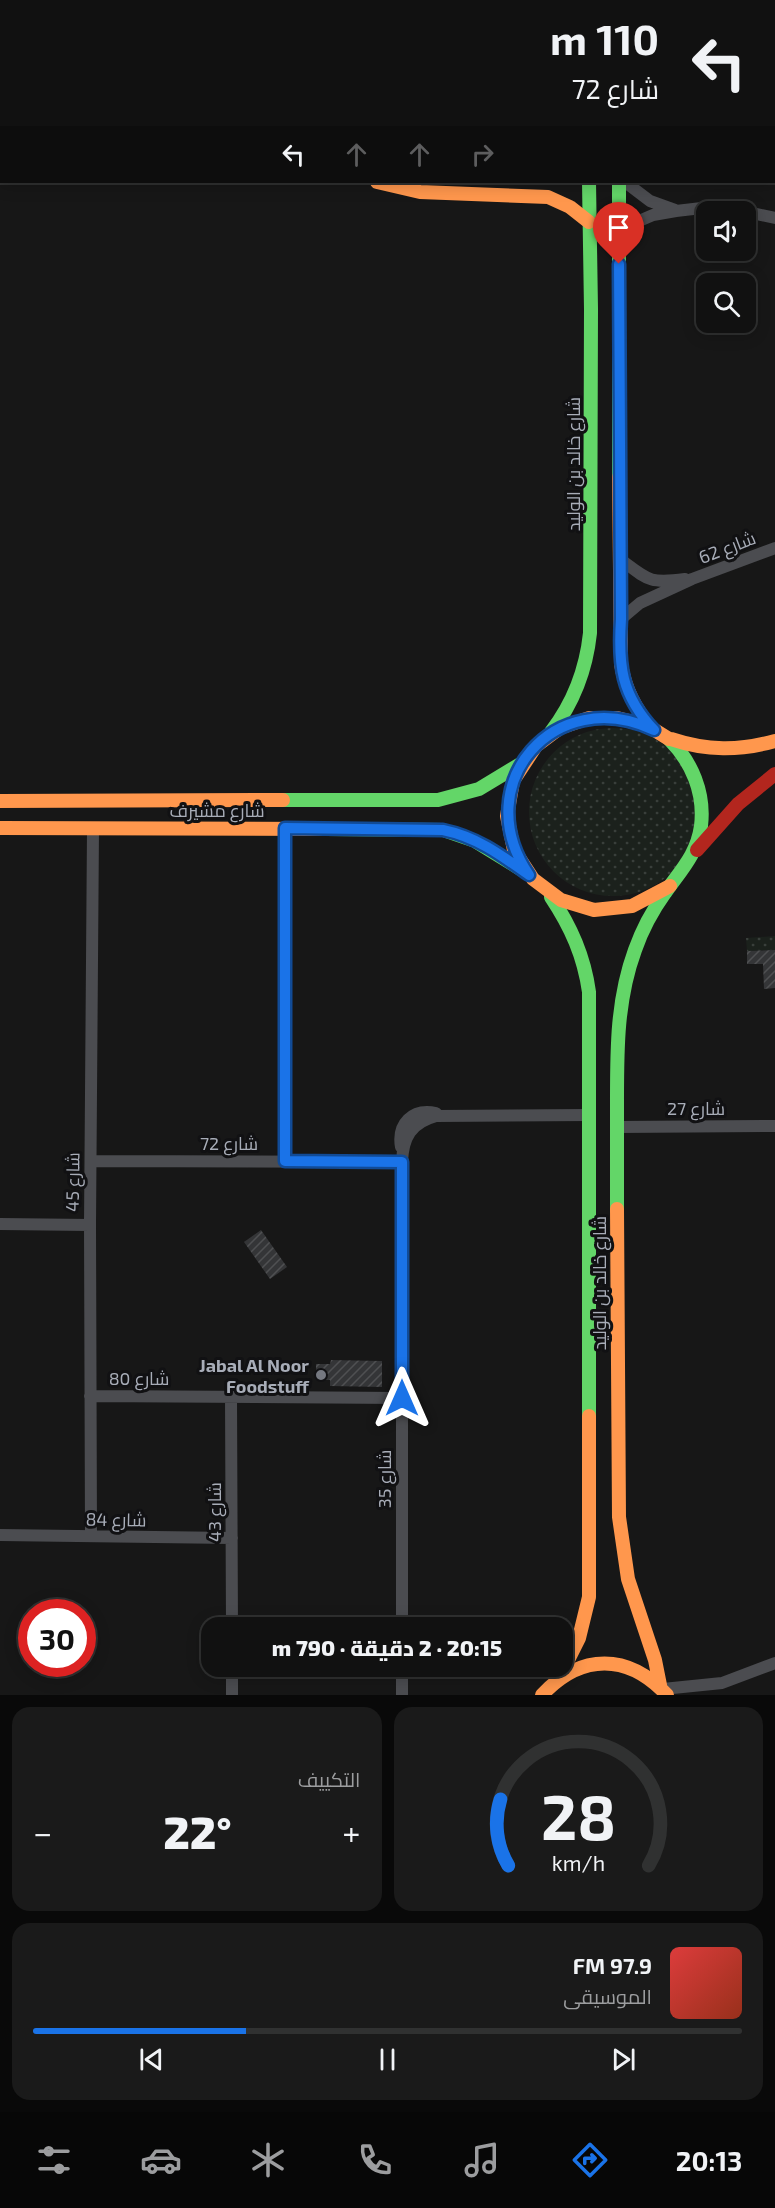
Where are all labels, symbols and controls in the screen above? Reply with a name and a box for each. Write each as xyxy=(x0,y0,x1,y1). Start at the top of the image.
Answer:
text: 110 m xyxy=(550,13,659,63)
icon: left xyxy=(680,24,758,102)
text: شارع 72 xyxy=(572,72,659,104)
icon: left xyxy=(277,138,310,171)
icon: ahead xyxy=(340,138,373,171)
icon: ahead xyxy=(403,138,436,171)
icon: right xyxy=(466,138,499,171)
map controls xyxy=(696,201,756,333)
button: sound xyxy=(696,201,756,261)
pin xyxy=(593,202,644,264)
icon: arrive xyxy=(602,211,635,244)
button: search xyxy=(696,273,756,333)
street label: شارع خالد بن الوليد xyxy=(562,397,586,531)
street label: شارع 62 xyxy=(695,526,759,570)
street label: شارع مشيرف xyxy=(169,799,265,823)
street label: شارع 27 xyxy=(667,1097,725,1121)
street label: شارع 72 xyxy=(200,1132,258,1156)
street label: شارع 45 xyxy=(60,1152,86,1212)
street label: شارع خالد بن الوليد xyxy=(588,1216,612,1350)
place label: Jabal Al Noor Foodstuff xyxy=(199,1354,310,1397)
position arrow xyxy=(370,1366,434,1430)
street label: شارع 80 xyxy=(109,1367,169,1391)
marker: Jabal Al Noor Foodstuff xyxy=(314,1368,328,1382)
street label: شارع 35 xyxy=(373,1450,397,1508)
street label: شارع 43 xyxy=(203,1482,227,1542)
street label: شارع 84 xyxy=(85,1507,147,1533)
speed limit sign: 30 xyxy=(18,1599,96,1677)
text: 20:15 · 2 دقيقة · 790 m xyxy=(272,1634,502,1660)
text: التكييف xyxy=(298,1767,361,1791)
text: 28 xyxy=(541,1778,616,1853)
text: 22° xyxy=(163,1804,231,1858)
text: − xyxy=(33,1812,52,1852)
text: + xyxy=(342,1812,360,1852)
text: km/h xyxy=(552,1850,605,1875)
text: 97.9 FM xyxy=(573,1952,652,1978)
text: الموسيقى xyxy=(563,1984,652,2008)
icon: previous xyxy=(135,2043,168,2076)
icon: pause xyxy=(371,2043,404,2076)
icon: next xyxy=(607,2043,640,2076)
icon: filters xyxy=(33,2139,75,2181)
icon: car xyxy=(140,2139,182,2181)
icon: climate xyxy=(247,2139,289,2181)
icon: phone xyxy=(354,2139,396,2181)
icon: music xyxy=(461,2139,503,2181)
icon: directions xyxy=(569,2139,611,2181)
text: 20:13 xyxy=(676,2144,742,2176)

